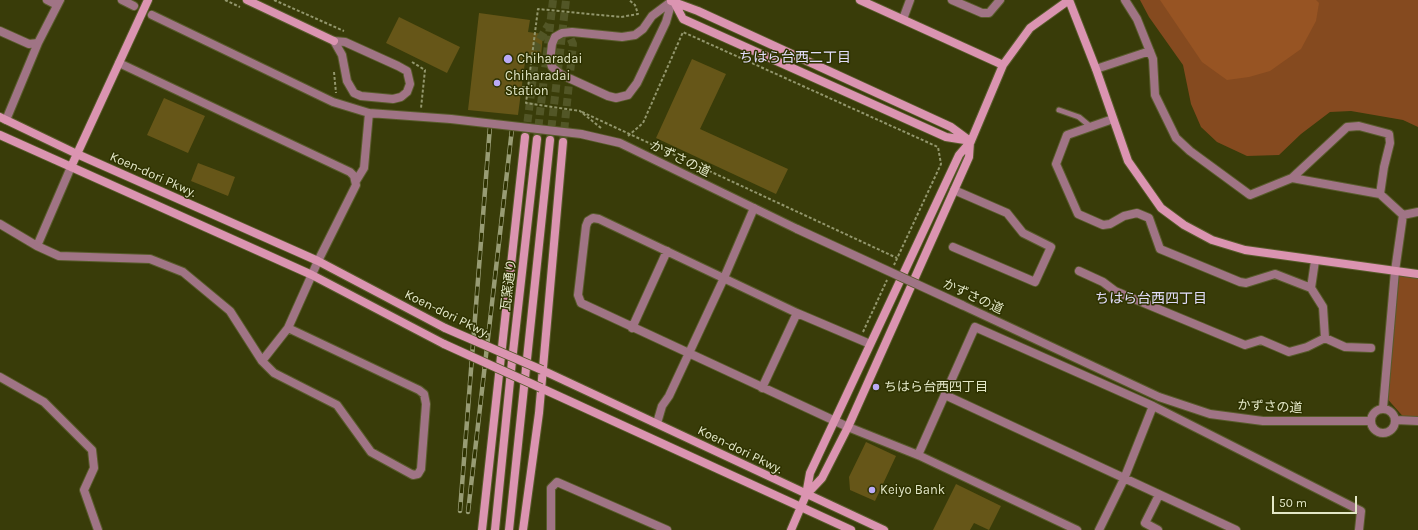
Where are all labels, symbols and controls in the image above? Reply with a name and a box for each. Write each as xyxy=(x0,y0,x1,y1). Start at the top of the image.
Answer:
district label: ちはら台西二丁目 xyxy=(739,50,851,66)
place label: Chiharadai xyxy=(517,51,582,67)
marker: Chiharadai xyxy=(502,53,514,65)
place label: Chiharadai Station xyxy=(505,68,570,99)
marker: Chiharadai Station xyxy=(492,78,502,88)
street label: かずさの道 xyxy=(647,138,713,180)
street label: Koen-dori Pkwy. xyxy=(107,149,199,201)
street label: 瓦窯通り xyxy=(498,258,520,312)
street label: かずさの道 xyxy=(940,276,1006,318)
street label: Koen-dori Pkwy. xyxy=(402,287,492,341)
district label: ちはら台西四丁目 xyxy=(1095,291,1207,307)
place label: ちはら台西四丁目 xyxy=(884,379,988,395)
marker: ちはら台西四丁目 xyxy=(871,382,881,392)
street label: かずさの道 xyxy=(1237,398,1303,416)
street label: Koen-dori Pkwy. xyxy=(695,423,785,477)
place label: Keiyo Bank xyxy=(880,482,945,498)
marker: Keiyo Bank xyxy=(867,485,877,495)
scale bar xyxy=(1274,488,1359,514)
text: 50 m xyxy=(1279,496,1307,510)

